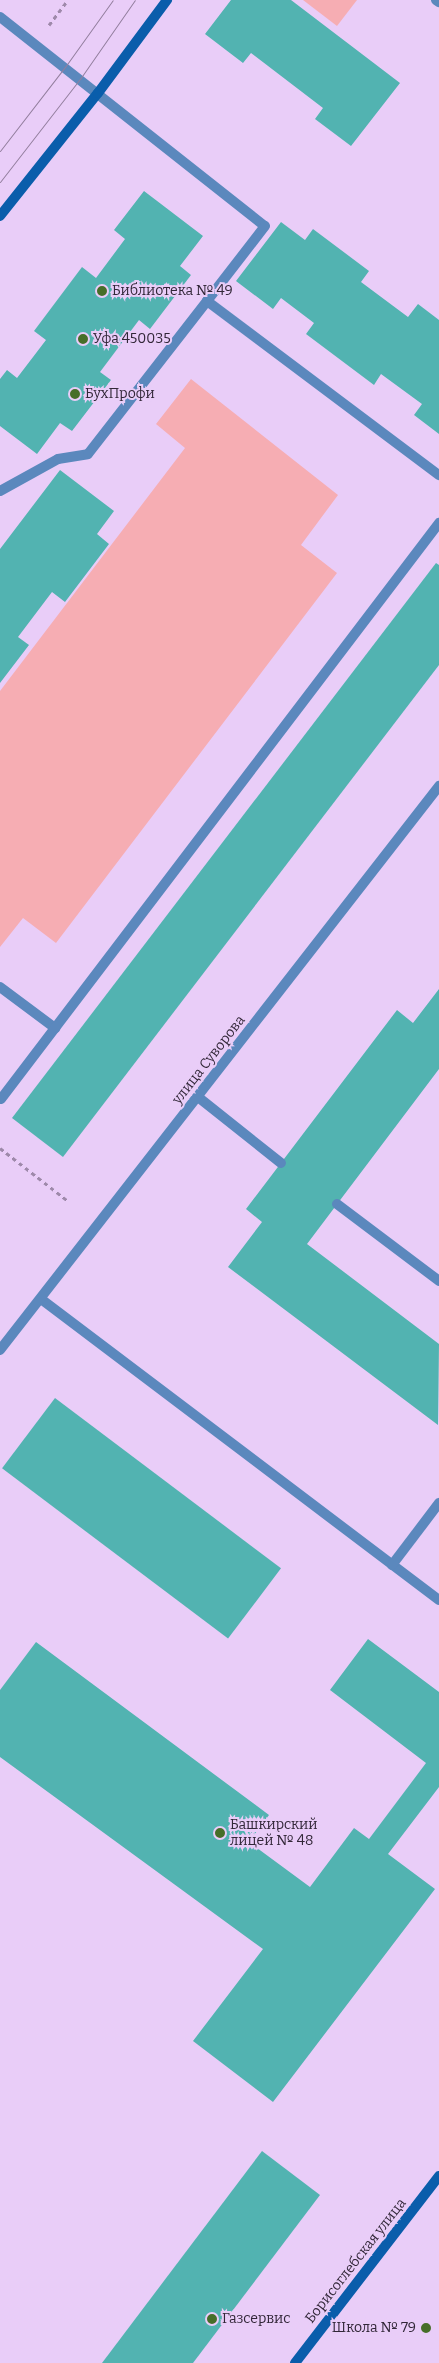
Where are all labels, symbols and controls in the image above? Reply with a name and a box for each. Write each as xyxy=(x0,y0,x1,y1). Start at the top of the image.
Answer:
place label: Библиотека № 49 xyxy=(112,283,233,299)
marker: Библиотека № 49 xyxy=(96,285,108,297)
place label: Уфа 450035 xyxy=(93,331,171,347)
marker: Уфа 450035 xyxy=(77,333,89,345)
place label: БухПрофи xyxy=(85,386,155,402)
marker: БухПрофи xyxy=(69,388,81,400)
street label: улица Суворова xyxy=(169,1012,249,1108)
place label: Башкирский лицей № 48 xyxy=(230,1817,318,1850)
marker: Башкирский лицей № 48 xyxy=(214,1827,226,1839)
street label: Борисоглебская улица xyxy=(302,2195,410,2327)
place label: Газсервис xyxy=(222,2311,290,2327)
marker: Газсервис xyxy=(206,2313,218,2325)
place label: Школа № 79 xyxy=(332,2320,416,2336)
marker: Школа № 79 xyxy=(420,2322,432,2334)

